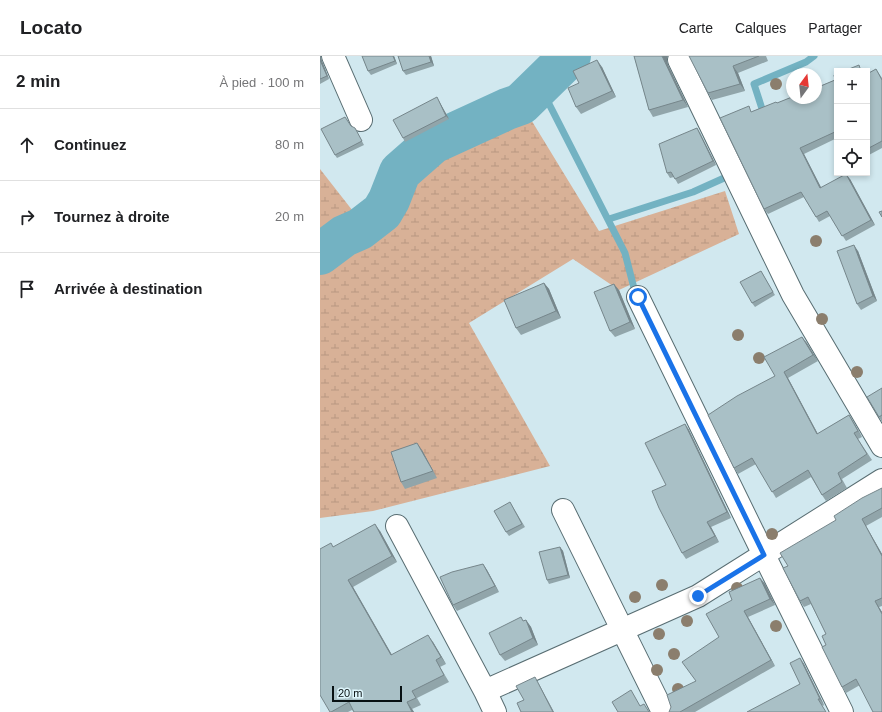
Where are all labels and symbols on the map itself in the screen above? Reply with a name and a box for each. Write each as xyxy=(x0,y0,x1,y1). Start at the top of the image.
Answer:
north arrow xyxy=(786,68,822,104)
route start xyxy=(629,288,647,306)
route end xyxy=(689,587,707,605)
scale bar xyxy=(332,684,402,703)

